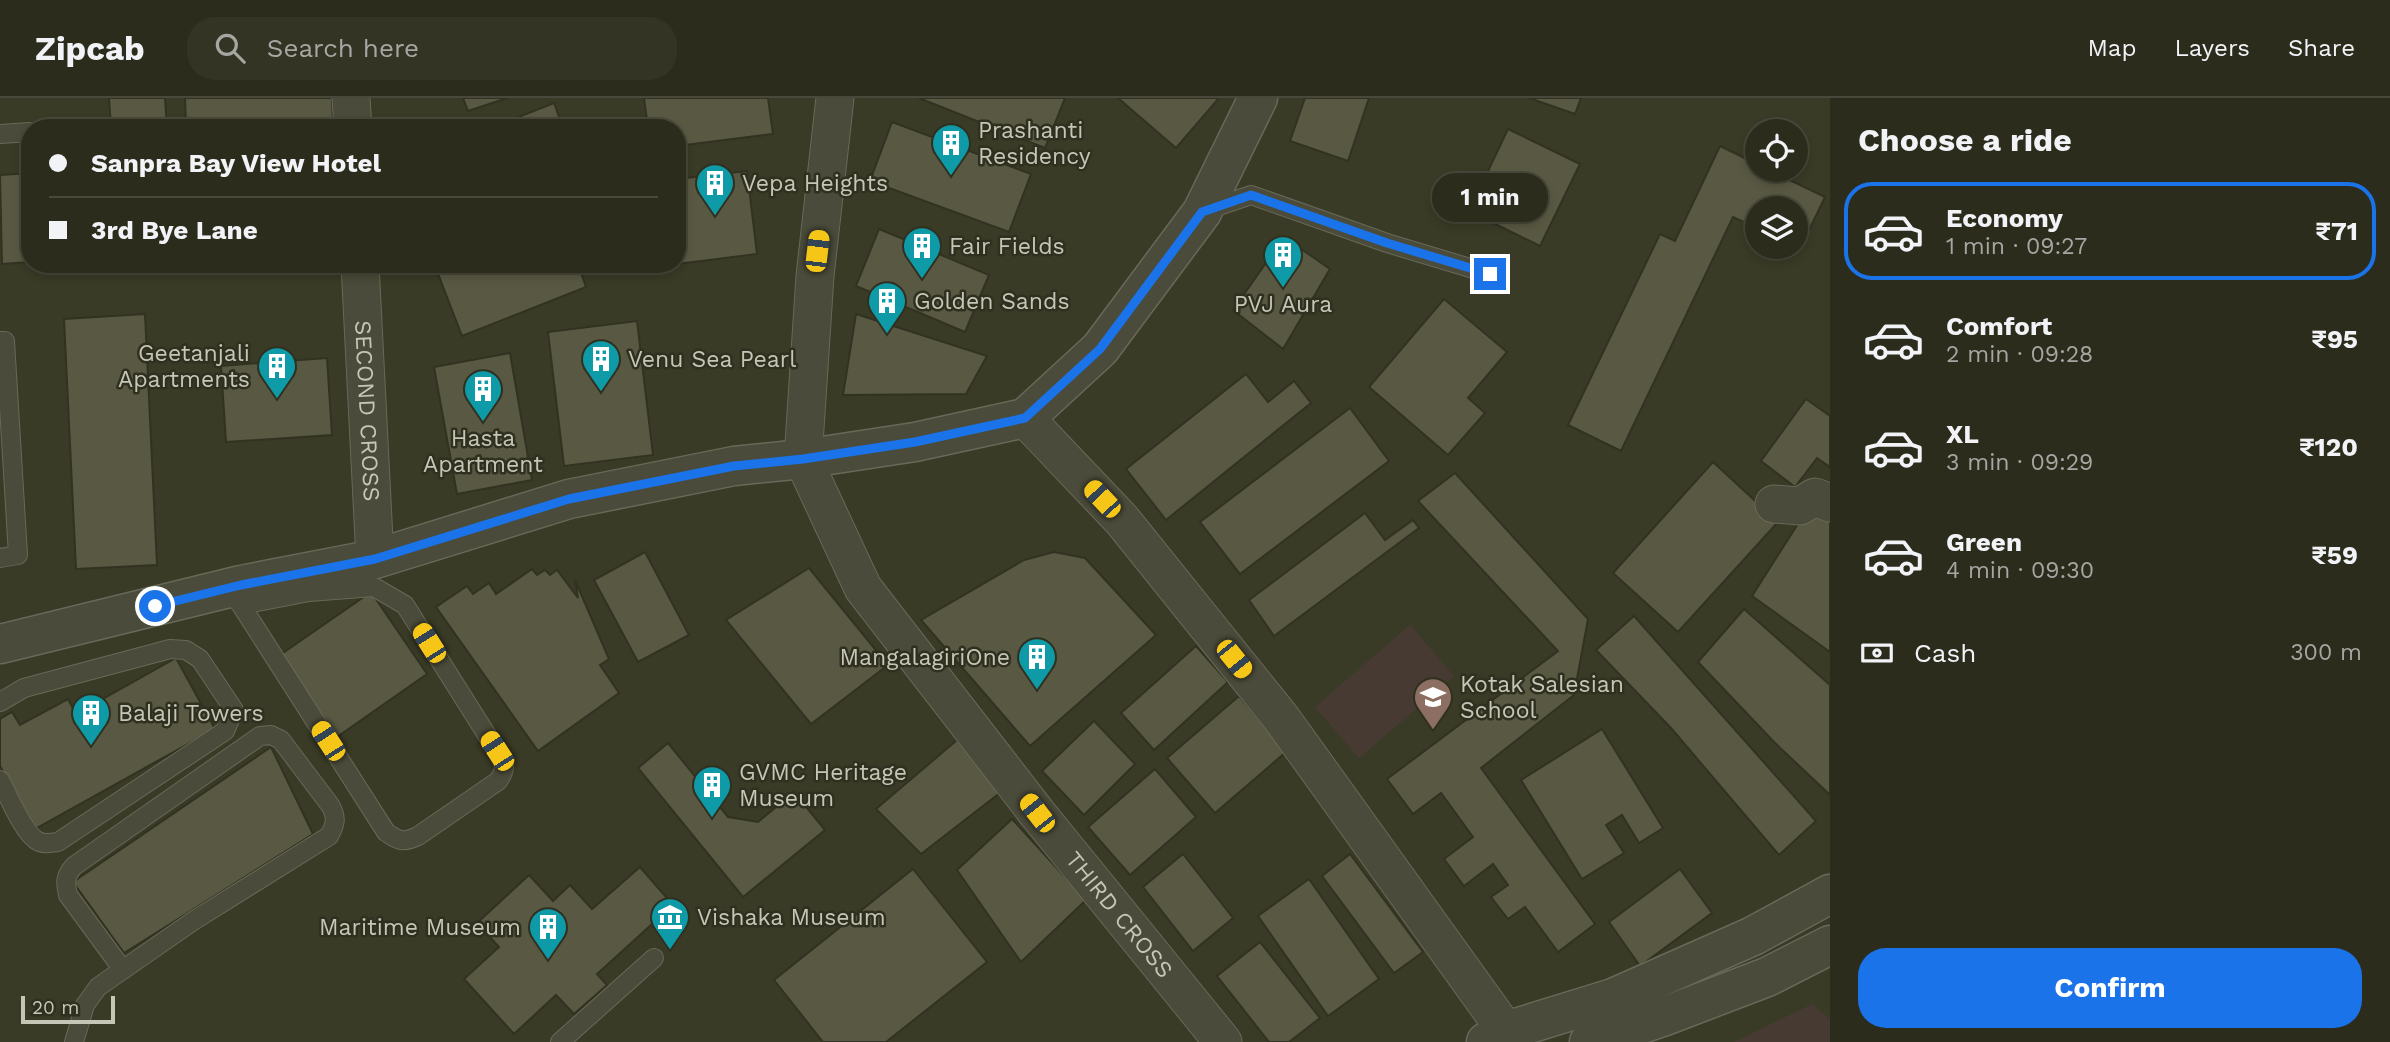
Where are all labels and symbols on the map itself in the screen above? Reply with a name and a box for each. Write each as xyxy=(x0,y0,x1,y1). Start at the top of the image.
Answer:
place label: Prashanti Residency xyxy=(978,117,1091,170)
building icon: Prashanti Residency xyxy=(930,122,972,177)
building icon: Vepa Heights xyxy=(694,162,736,217)
place label: Vepa Heights xyxy=(742,170,888,197)
callout: 1 min xyxy=(1432,172,1548,222)
building icon: Fair Fields xyxy=(901,225,943,280)
car xyxy=(805,229,830,273)
place label: Fair Fields xyxy=(949,233,1065,260)
building icon: PVJ Aura xyxy=(1262,234,1304,289)
route end xyxy=(1474,258,1506,290)
building icon: Golden Sands xyxy=(866,280,908,335)
place label: Golden Sands xyxy=(914,288,1070,315)
place label: PVJ Aura xyxy=(1234,291,1332,318)
street label: SECOND CROSS xyxy=(349,320,386,502)
building icon: Venu Sea Pearl xyxy=(580,338,622,393)
place label: Geetanjali Apartments xyxy=(118,340,250,393)
building icon: Geetanjali Apartments xyxy=(256,345,298,400)
place label: Venu Sea Pearl xyxy=(628,346,796,373)
building icon: Hasta Apartment xyxy=(462,368,504,423)
place label: Hasta Apartment xyxy=(423,425,543,478)
car xyxy=(1080,476,1125,522)
route start xyxy=(139,590,171,622)
car xyxy=(409,620,450,666)
building icon: MangalagiriOne xyxy=(1016,636,1058,691)
car xyxy=(1213,636,1256,682)
place label: MangalagiriOne xyxy=(839,644,1010,671)
place label: Kotak Salesian School xyxy=(1460,671,1624,724)
school or university icon: Kotak Salesian School xyxy=(1412,676,1454,731)
building icon: Balaji Towers xyxy=(70,692,112,747)
place label: Balaji Towers xyxy=(118,700,264,727)
car xyxy=(308,718,349,764)
car xyxy=(477,728,518,774)
place label: GVMC Heritage Museum xyxy=(739,759,907,812)
building icon: GVMC Heritage Museum xyxy=(691,764,733,819)
car xyxy=(1016,790,1059,836)
street label: THIRD CROSS xyxy=(1060,846,1179,983)
museum icon: Vishaka Museum xyxy=(649,896,691,951)
place label: Vishaka Museum xyxy=(697,904,886,931)
building icon: Maritime Museum xyxy=(527,906,569,961)
place label: Maritime Museum xyxy=(319,914,521,941)
scale bar xyxy=(21,993,116,1025)

